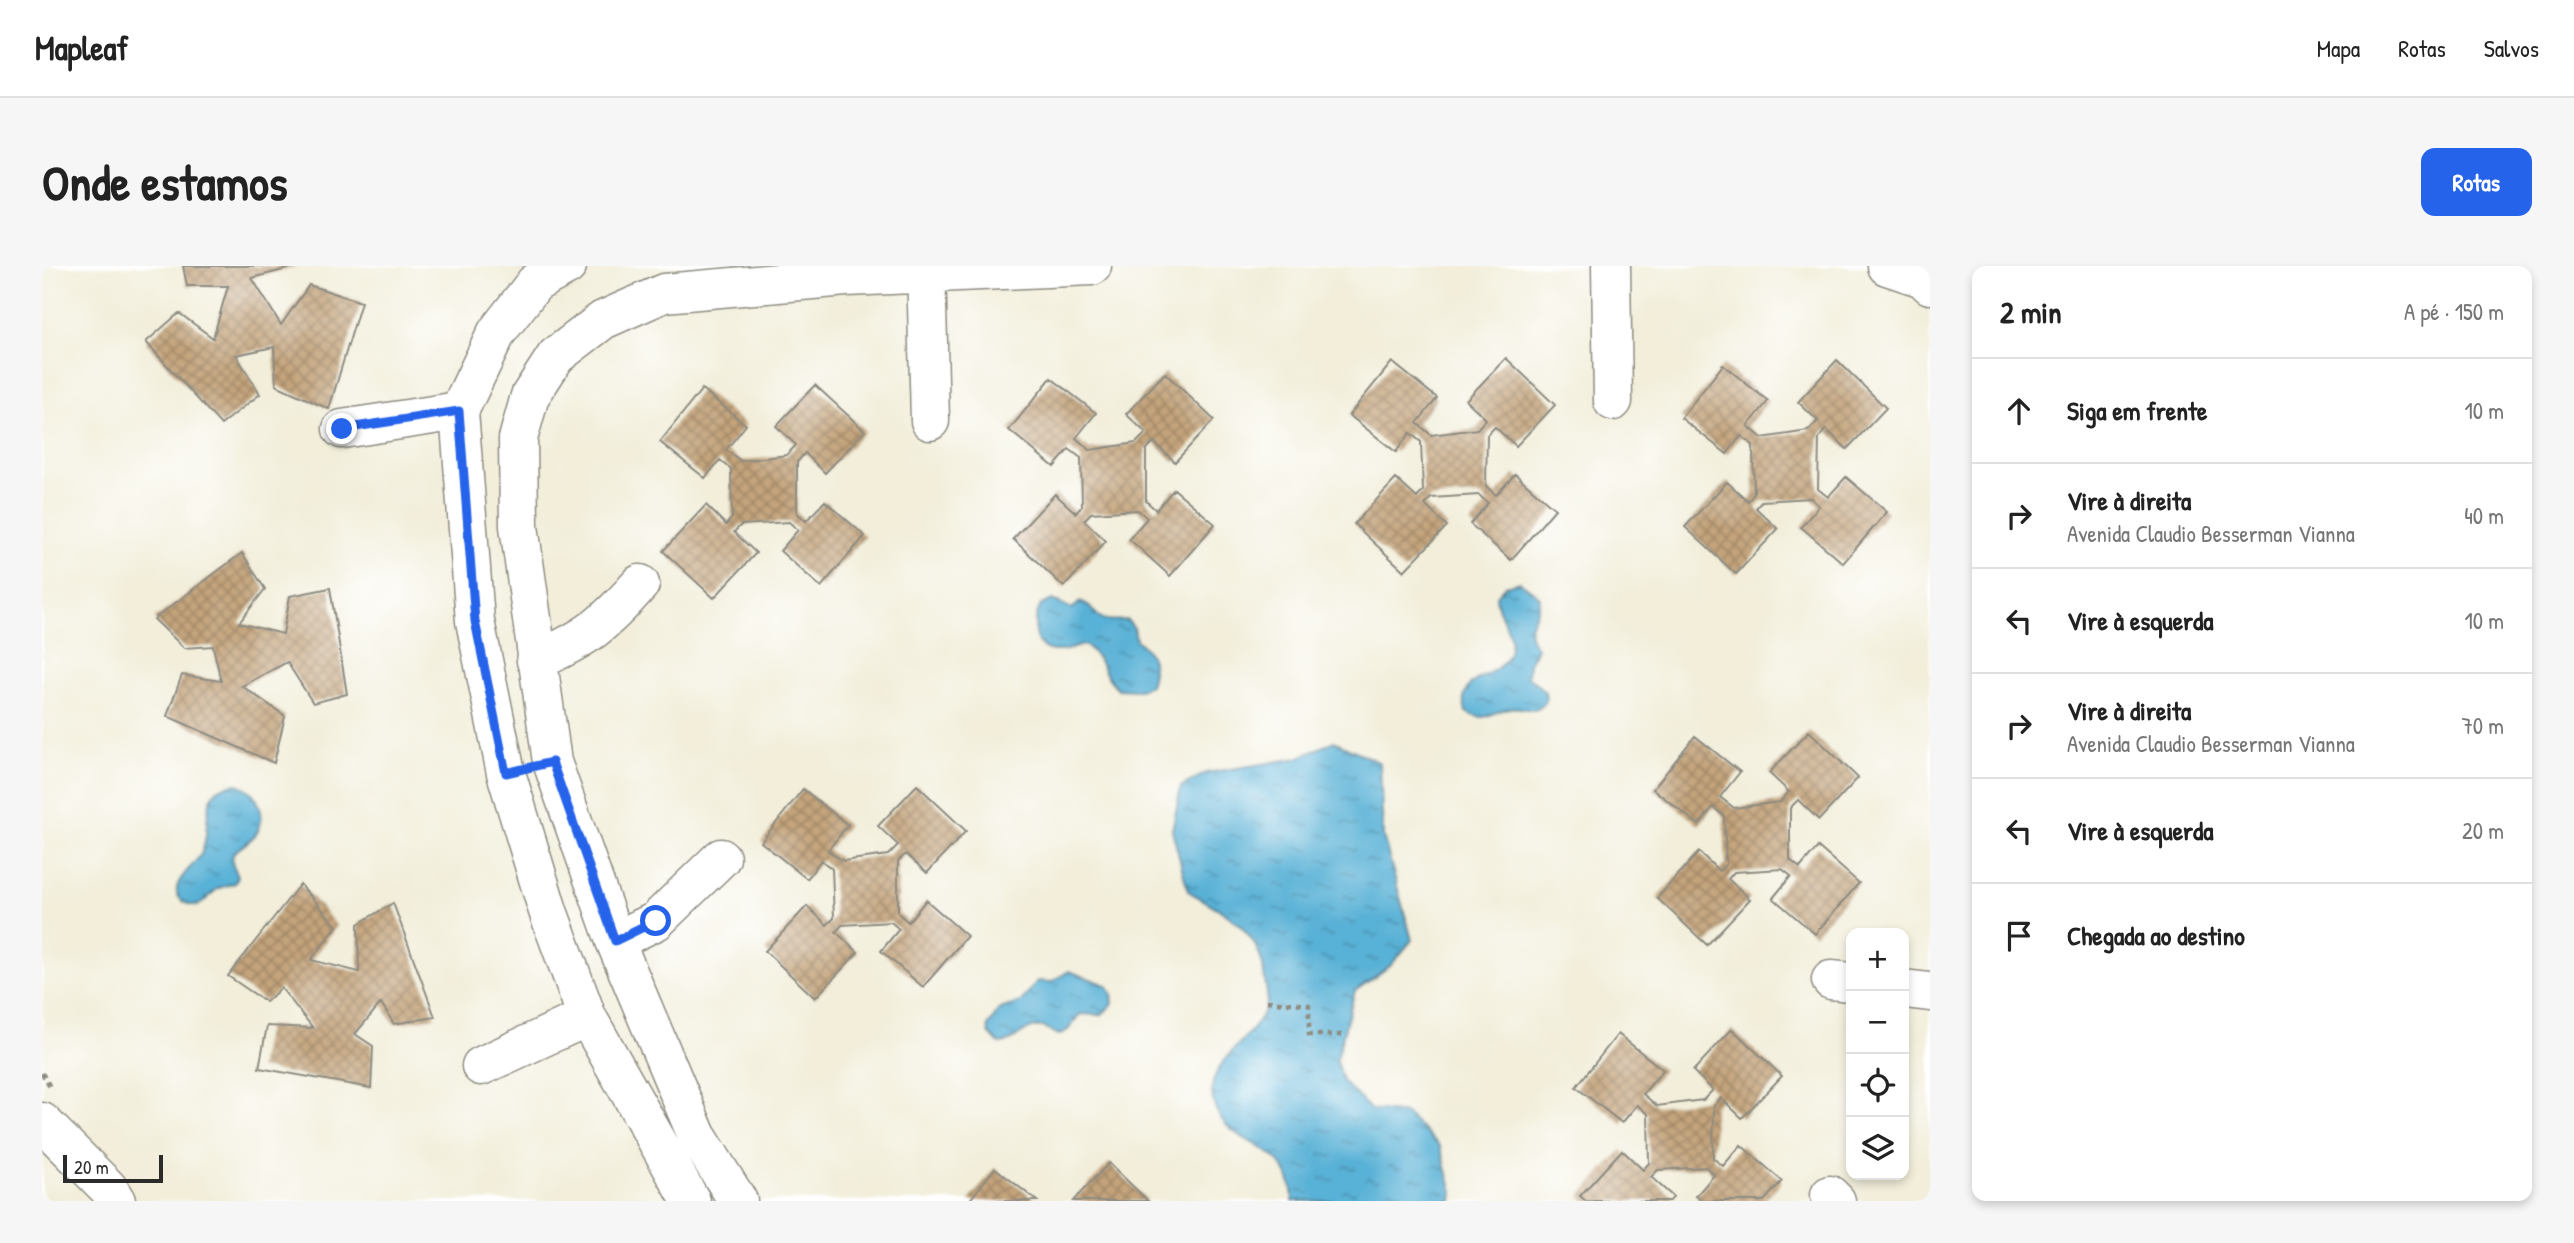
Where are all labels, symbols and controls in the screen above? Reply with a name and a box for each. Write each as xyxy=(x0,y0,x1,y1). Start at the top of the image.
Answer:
text: Mapleaf xyxy=(35,26,128,70)
text: Mapa xyxy=(2317,32,2360,64)
text: Rotas xyxy=(2398,32,2446,64)
text: Salvos xyxy=(2484,32,2539,64)
button: Rotas xyxy=(2421,148,2532,216)
text: Onde estamos xyxy=(42,149,288,215)
text: 2 min xyxy=(2000,292,2062,332)
text: A pé · 150 m xyxy=(2404,296,2504,327)
icon: ahead xyxy=(2000,392,2038,430)
text: Siga em frente xyxy=(2067,393,2207,428)
text: 10 m xyxy=(2464,395,2504,426)
route end xyxy=(326,413,357,444)
text: Vire à direita xyxy=(2067,483,2191,518)
icon: right xyxy=(2000,497,2038,535)
text: 40 m xyxy=(2464,500,2504,531)
text: Avenida Claudio Besserman Vianna xyxy=(2067,518,2355,549)
icon: left xyxy=(2000,602,2038,640)
text: Vire à esquerda xyxy=(2067,603,2213,638)
text: 10 m xyxy=(2464,605,2504,636)
text: Vire à direita xyxy=(2067,693,2191,728)
icon: right xyxy=(2000,707,2038,745)
text: 70 m xyxy=(2461,710,2504,741)
text: Avenida Claudio Besserman Vianna xyxy=(2067,728,2355,759)
icon: left xyxy=(2000,812,2038,850)
text: Vire à esquerda xyxy=(2067,813,2213,848)
text: 20 m xyxy=(2462,815,2504,846)
route start xyxy=(640,905,671,936)
icon: arrive xyxy=(2000,917,2038,955)
text: Chegada ao destino xyxy=(2067,918,2245,953)
map controls xyxy=(1846,928,1909,1180)
button: + xyxy=(1846,928,1909,991)
button: − xyxy=(1846,991,1909,1054)
button: locate xyxy=(1846,1054,1909,1117)
button: layers xyxy=(1846,1117,1909,1180)
scale bar xyxy=(63,1152,163,1184)
text: 20 m xyxy=(74,1154,109,1180)

